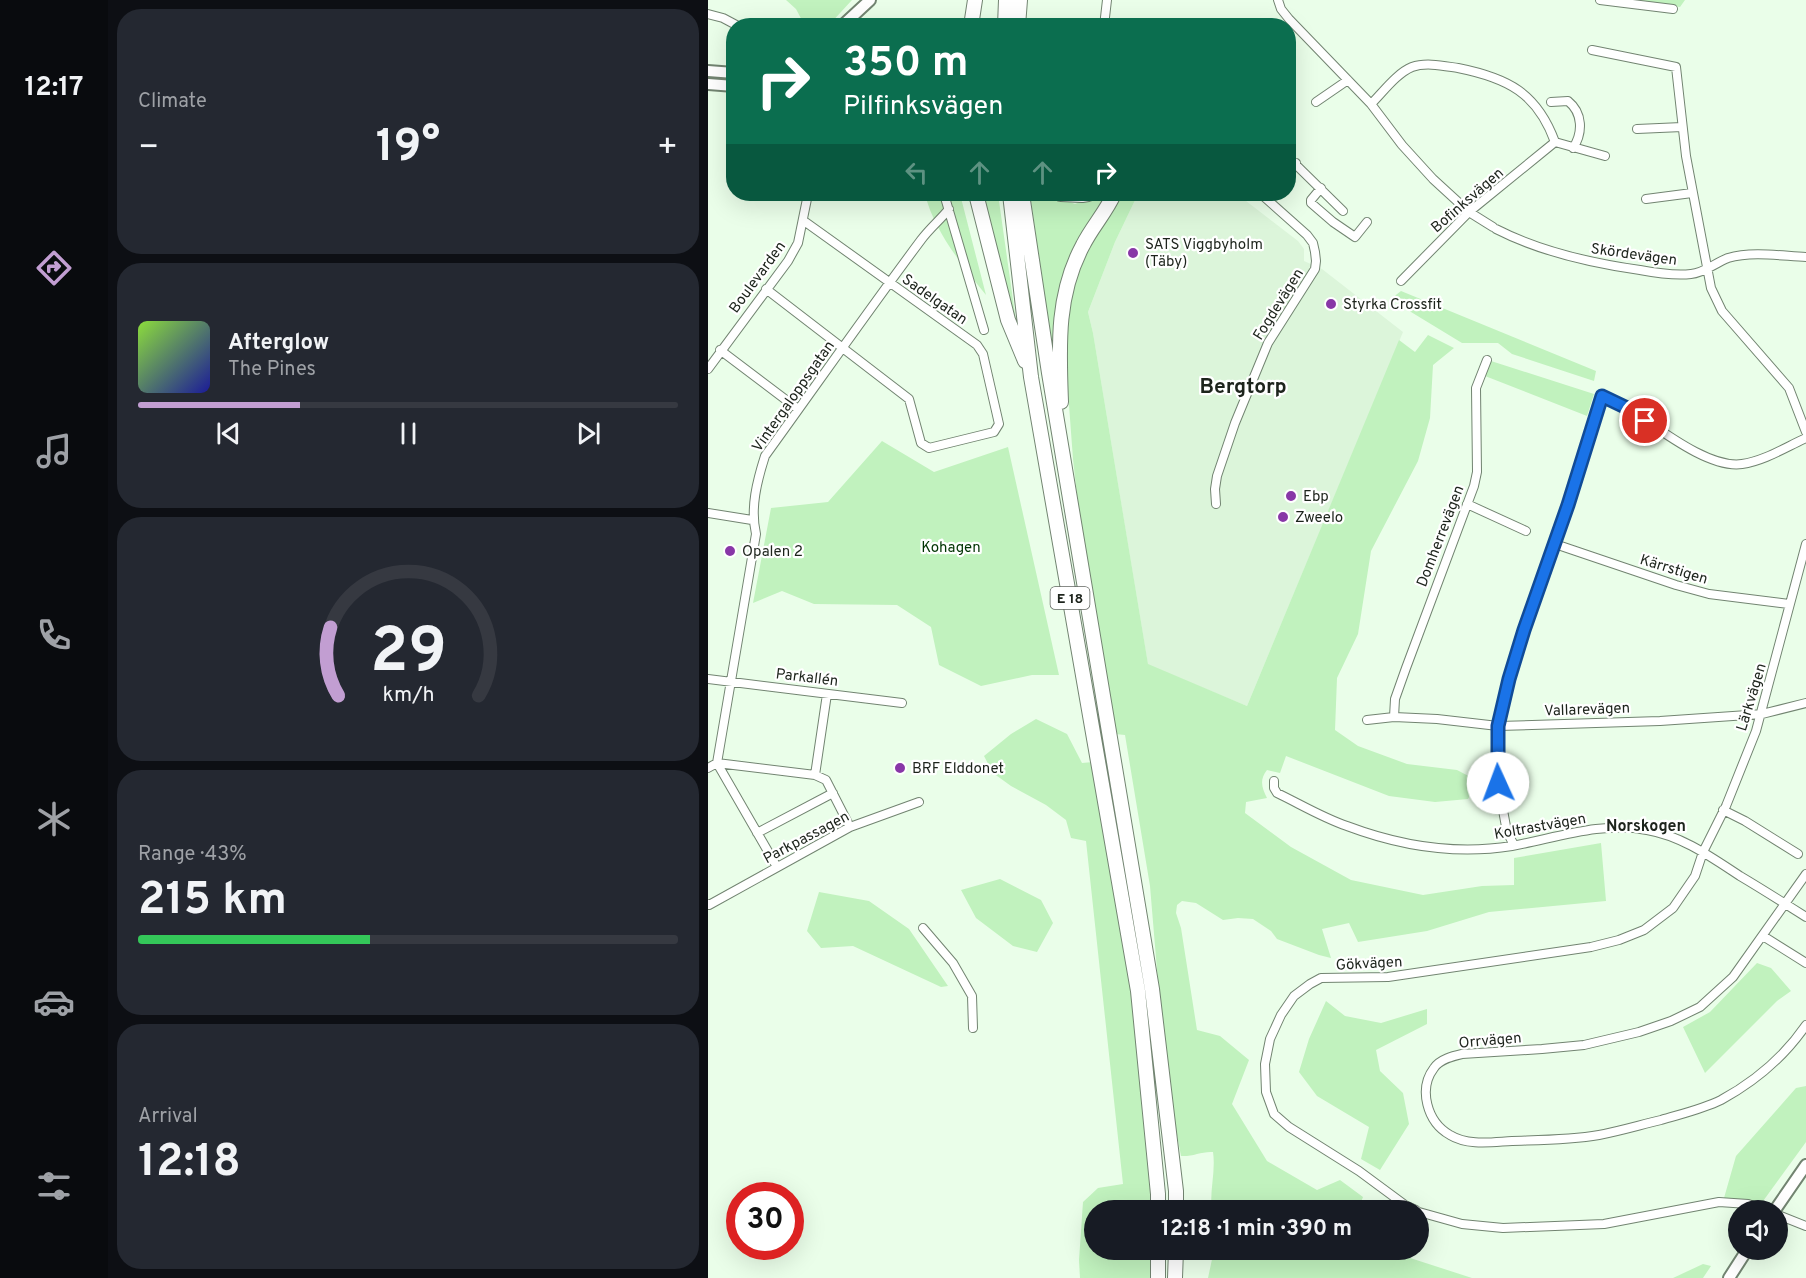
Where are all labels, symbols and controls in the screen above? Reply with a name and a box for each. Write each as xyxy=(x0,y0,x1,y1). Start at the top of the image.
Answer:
text: 350 m xyxy=(843,38,969,91)
icon: right xyxy=(744,42,822,120)
text: 12:17 xyxy=(24,71,84,105)
text: Climate xyxy=(138,89,207,115)
text: Pilfinksvägen xyxy=(843,90,1004,124)
text: 19° xyxy=(376,120,440,177)
text: − xyxy=(138,128,159,170)
text: + xyxy=(657,128,678,170)
icon: left xyxy=(900,156,933,189)
icon: ahead xyxy=(963,156,996,189)
icon: ahead xyxy=(1026,156,1059,189)
icon: right xyxy=(1089,156,1122,189)
street label: Bofinksvägen xyxy=(1428,164,1508,238)
place label: SATS Viggbyholm (Täby) xyxy=(1145,236,1263,272)
street label: Boulevarden xyxy=(726,238,791,318)
street label: Skördevägen xyxy=(1589,240,1678,271)
marker: SATS Viggbyholm (Täby) xyxy=(1126,246,1140,260)
icon: directions xyxy=(33,247,75,289)
street label: Fogdevägen xyxy=(1250,266,1309,344)
street label: Sadelgatan xyxy=(898,271,971,330)
place label: Styrka Crossfit xyxy=(1343,296,1442,315)
marker: Styrka Crossfit xyxy=(1324,297,1338,311)
text: Afterglow xyxy=(228,330,329,357)
street label: Vintergaloppsgatan xyxy=(749,338,840,456)
text: The Pines xyxy=(228,357,316,383)
district label: Bergtorp xyxy=(1199,374,1287,401)
pin xyxy=(1619,395,1670,446)
icon: arrive xyxy=(1628,404,1661,437)
icon: previous xyxy=(212,417,245,450)
icon: pause xyxy=(392,417,425,450)
icon: next xyxy=(572,417,605,450)
icon: music xyxy=(33,430,75,472)
street label: Domherrevägen xyxy=(1413,483,1469,590)
place label: Ebp xyxy=(1303,488,1329,507)
marker: Ebp xyxy=(1284,489,1298,503)
place label: Zweelo xyxy=(1295,509,1343,528)
marker: Zweelo xyxy=(1276,510,1290,524)
park label: Kohagen xyxy=(921,539,981,558)
place label: Opalen 2 xyxy=(742,543,803,562)
marker: Opalen 2 xyxy=(723,544,737,558)
street label: Kärrstigen xyxy=(1637,551,1710,590)
road number: E 18 xyxy=(1050,587,1090,609)
icon: phone xyxy=(33,614,75,656)
text: 29 xyxy=(370,615,446,694)
street label: Lärkvägen xyxy=(1733,661,1772,734)
street label: Parkallén xyxy=(774,665,839,692)
text: km/h xyxy=(382,682,434,709)
street label: Vallarevägen xyxy=(1544,700,1630,721)
position arrow xyxy=(1466,751,1530,815)
place label: BRF Elddonet xyxy=(912,760,1004,779)
marker: BRF Elddonet xyxy=(893,761,907,775)
icon: climate xyxy=(33,798,75,840)
street label: Parkpassagen xyxy=(760,808,853,869)
street label: Koltrastvägen xyxy=(1493,810,1588,845)
district label: Norskogen xyxy=(1606,817,1686,837)
text: Range · 43% xyxy=(138,842,247,868)
text: 215 km xyxy=(138,873,287,930)
street label: Gökvägen xyxy=(1335,953,1403,976)
icon: car xyxy=(33,981,75,1023)
street label: Orrvägen xyxy=(1458,1029,1522,1054)
text: Arrival xyxy=(138,1104,198,1130)
text: 12:18 xyxy=(138,1135,241,1192)
icon: filters xyxy=(33,1165,75,1207)
speed limit sign: 30 xyxy=(726,1182,804,1260)
map controls xyxy=(1728,1200,1788,1260)
button: sound xyxy=(1728,1200,1788,1260)
text: 12:18 · 1 min · 390 m xyxy=(1161,1216,1352,1243)

